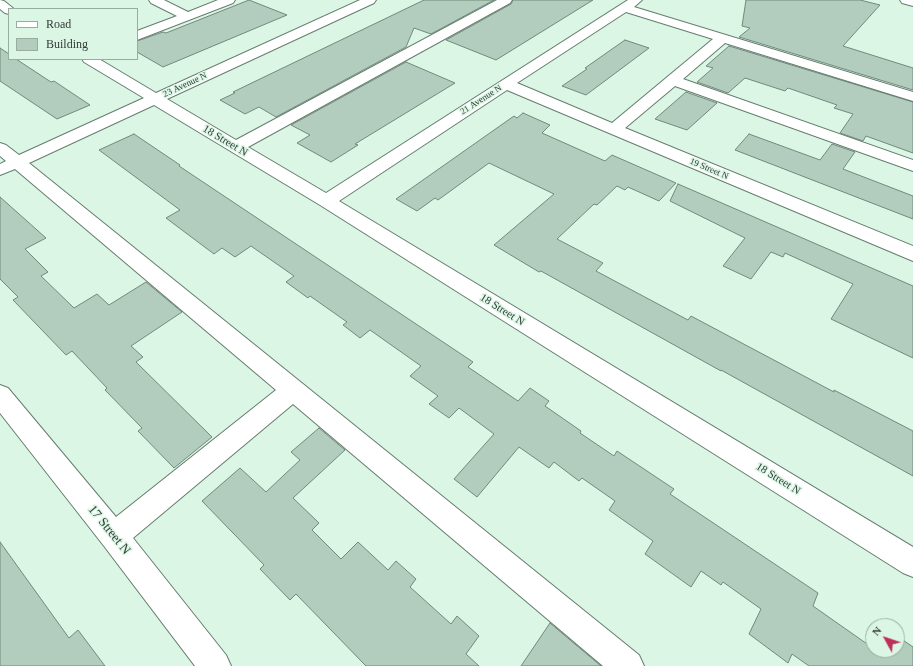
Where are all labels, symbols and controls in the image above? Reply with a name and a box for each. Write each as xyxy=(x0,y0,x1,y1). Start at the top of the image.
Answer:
legend xyxy=(8,8,138,60)
text: Road xyxy=(46,17,71,31)
text: Building xyxy=(46,37,88,51)
street label: 23 Avenue N xyxy=(161,70,209,100)
street label: 21 Avenue N xyxy=(458,83,504,117)
street label: 18 Street N xyxy=(200,122,250,160)
street label: 19 Street N xyxy=(688,156,730,182)
street label: 18 Street N xyxy=(477,291,527,329)
street label: 18 Street N xyxy=(753,460,803,498)
street label: 17 Street N xyxy=(84,502,134,558)
north arrow xyxy=(865,618,905,658)
text: N xyxy=(869,624,884,638)

